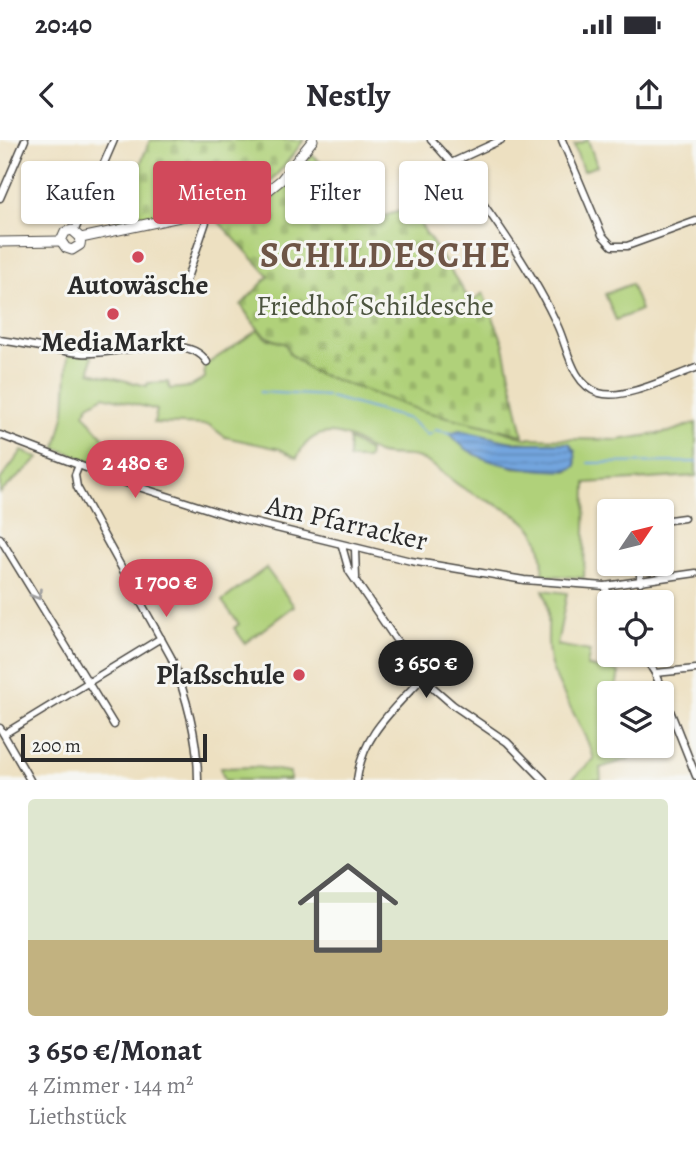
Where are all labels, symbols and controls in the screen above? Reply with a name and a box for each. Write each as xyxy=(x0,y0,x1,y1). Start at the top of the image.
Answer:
text: 20:40 xyxy=(35,7,92,42)
text: Nestly xyxy=(306,73,390,117)
icon: back xyxy=(28,76,66,114)
icon: share xyxy=(630,76,668,114)
chip: Kaufen xyxy=(21,161,139,224)
chip: Mieten xyxy=(153,161,271,224)
chip: Filter xyxy=(285,161,385,224)
chip: Neu xyxy=(399,161,488,224)
district label: SCHILDESCHE xyxy=(260,231,512,279)
marker: Autowäsche xyxy=(130,249,146,265)
place label: Autowäsche xyxy=(67,266,208,304)
park label: Friedhof Schildesche xyxy=(256,287,494,325)
marker: MediaMarkt xyxy=(105,306,121,322)
place label: MediaMarkt xyxy=(41,323,185,361)
pin: 2 480 € xyxy=(70,440,200,500)
text: 2 480 € xyxy=(102,447,168,478)
street label: Am Pfarracker xyxy=(261,486,432,560)
north arrow xyxy=(597,499,674,576)
map controls xyxy=(597,499,674,758)
pin: 1 700 € xyxy=(101,560,231,619)
text: 1 700 € xyxy=(135,566,197,597)
one-way arrow xyxy=(28,588,41,601)
button: locate xyxy=(597,590,674,667)
pin: 3 650 € xyxy=(361,640,491,700)
text: 3 650 € xyxy=(394,647,458,678)
place label: Plaßschule xyxy=(156,656,285,694)
marker: Plaßschule xyxy=(291,667,307,683)
button: layers xyxy=(597,681,674,758)
scale bar xyxy=(21,731,206,763)
text: 200 m xyxy=(32,733,81,759)
icon: home xyxy=(285,845,411,971)
text: 3 650 €/Monat xyxy=(28,1030,202,1070)
text: 4 Zimmer · 144 m² xyxy=(28,1070,194,1101)
text: Liethstück xyxy=(28,1101,127,1132)

